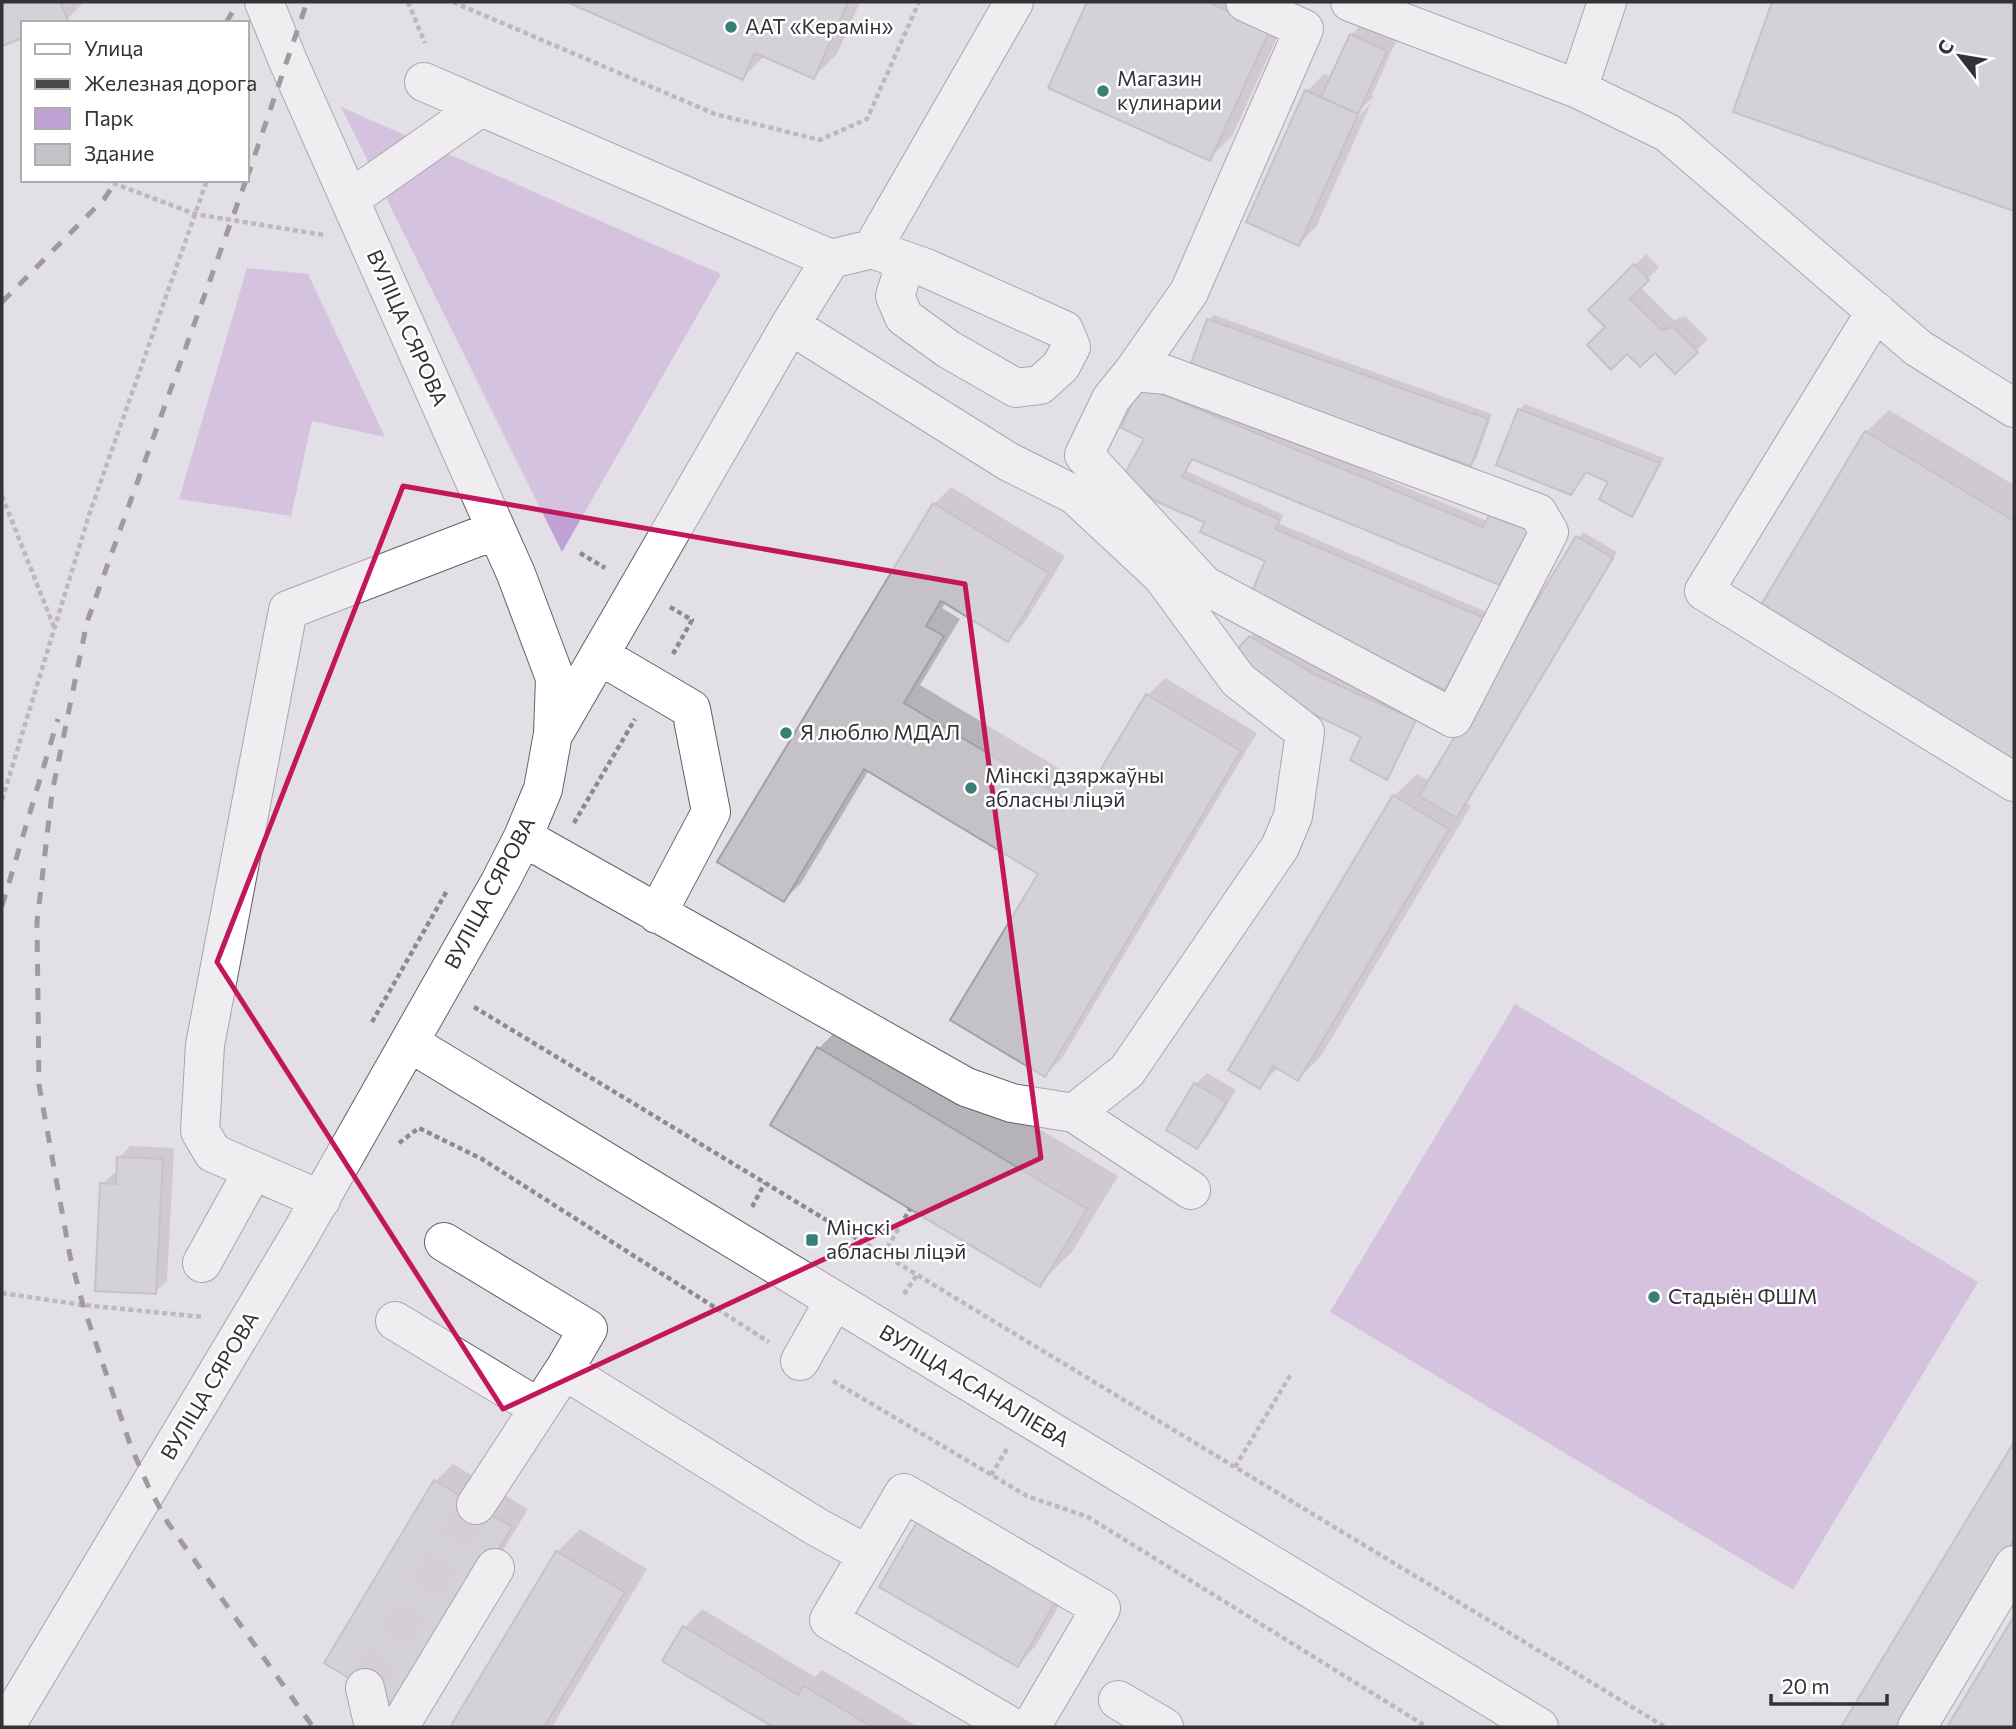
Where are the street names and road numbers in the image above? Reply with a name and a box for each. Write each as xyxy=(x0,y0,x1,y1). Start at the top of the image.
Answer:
street label: ВУЛІЦА СЯРОВА xyxy=(363,245,454,409)
street label: ВУЛІЦА СЯРОВА xyxy=(438,812,539,973)
street label: ВУЛІЦА СЯРОВА xyxy=(155,1307,263,1464)
street label: ВУЛІЦА АСАНАЛІЕВА xyxy=(875,1318,1074,1451)

